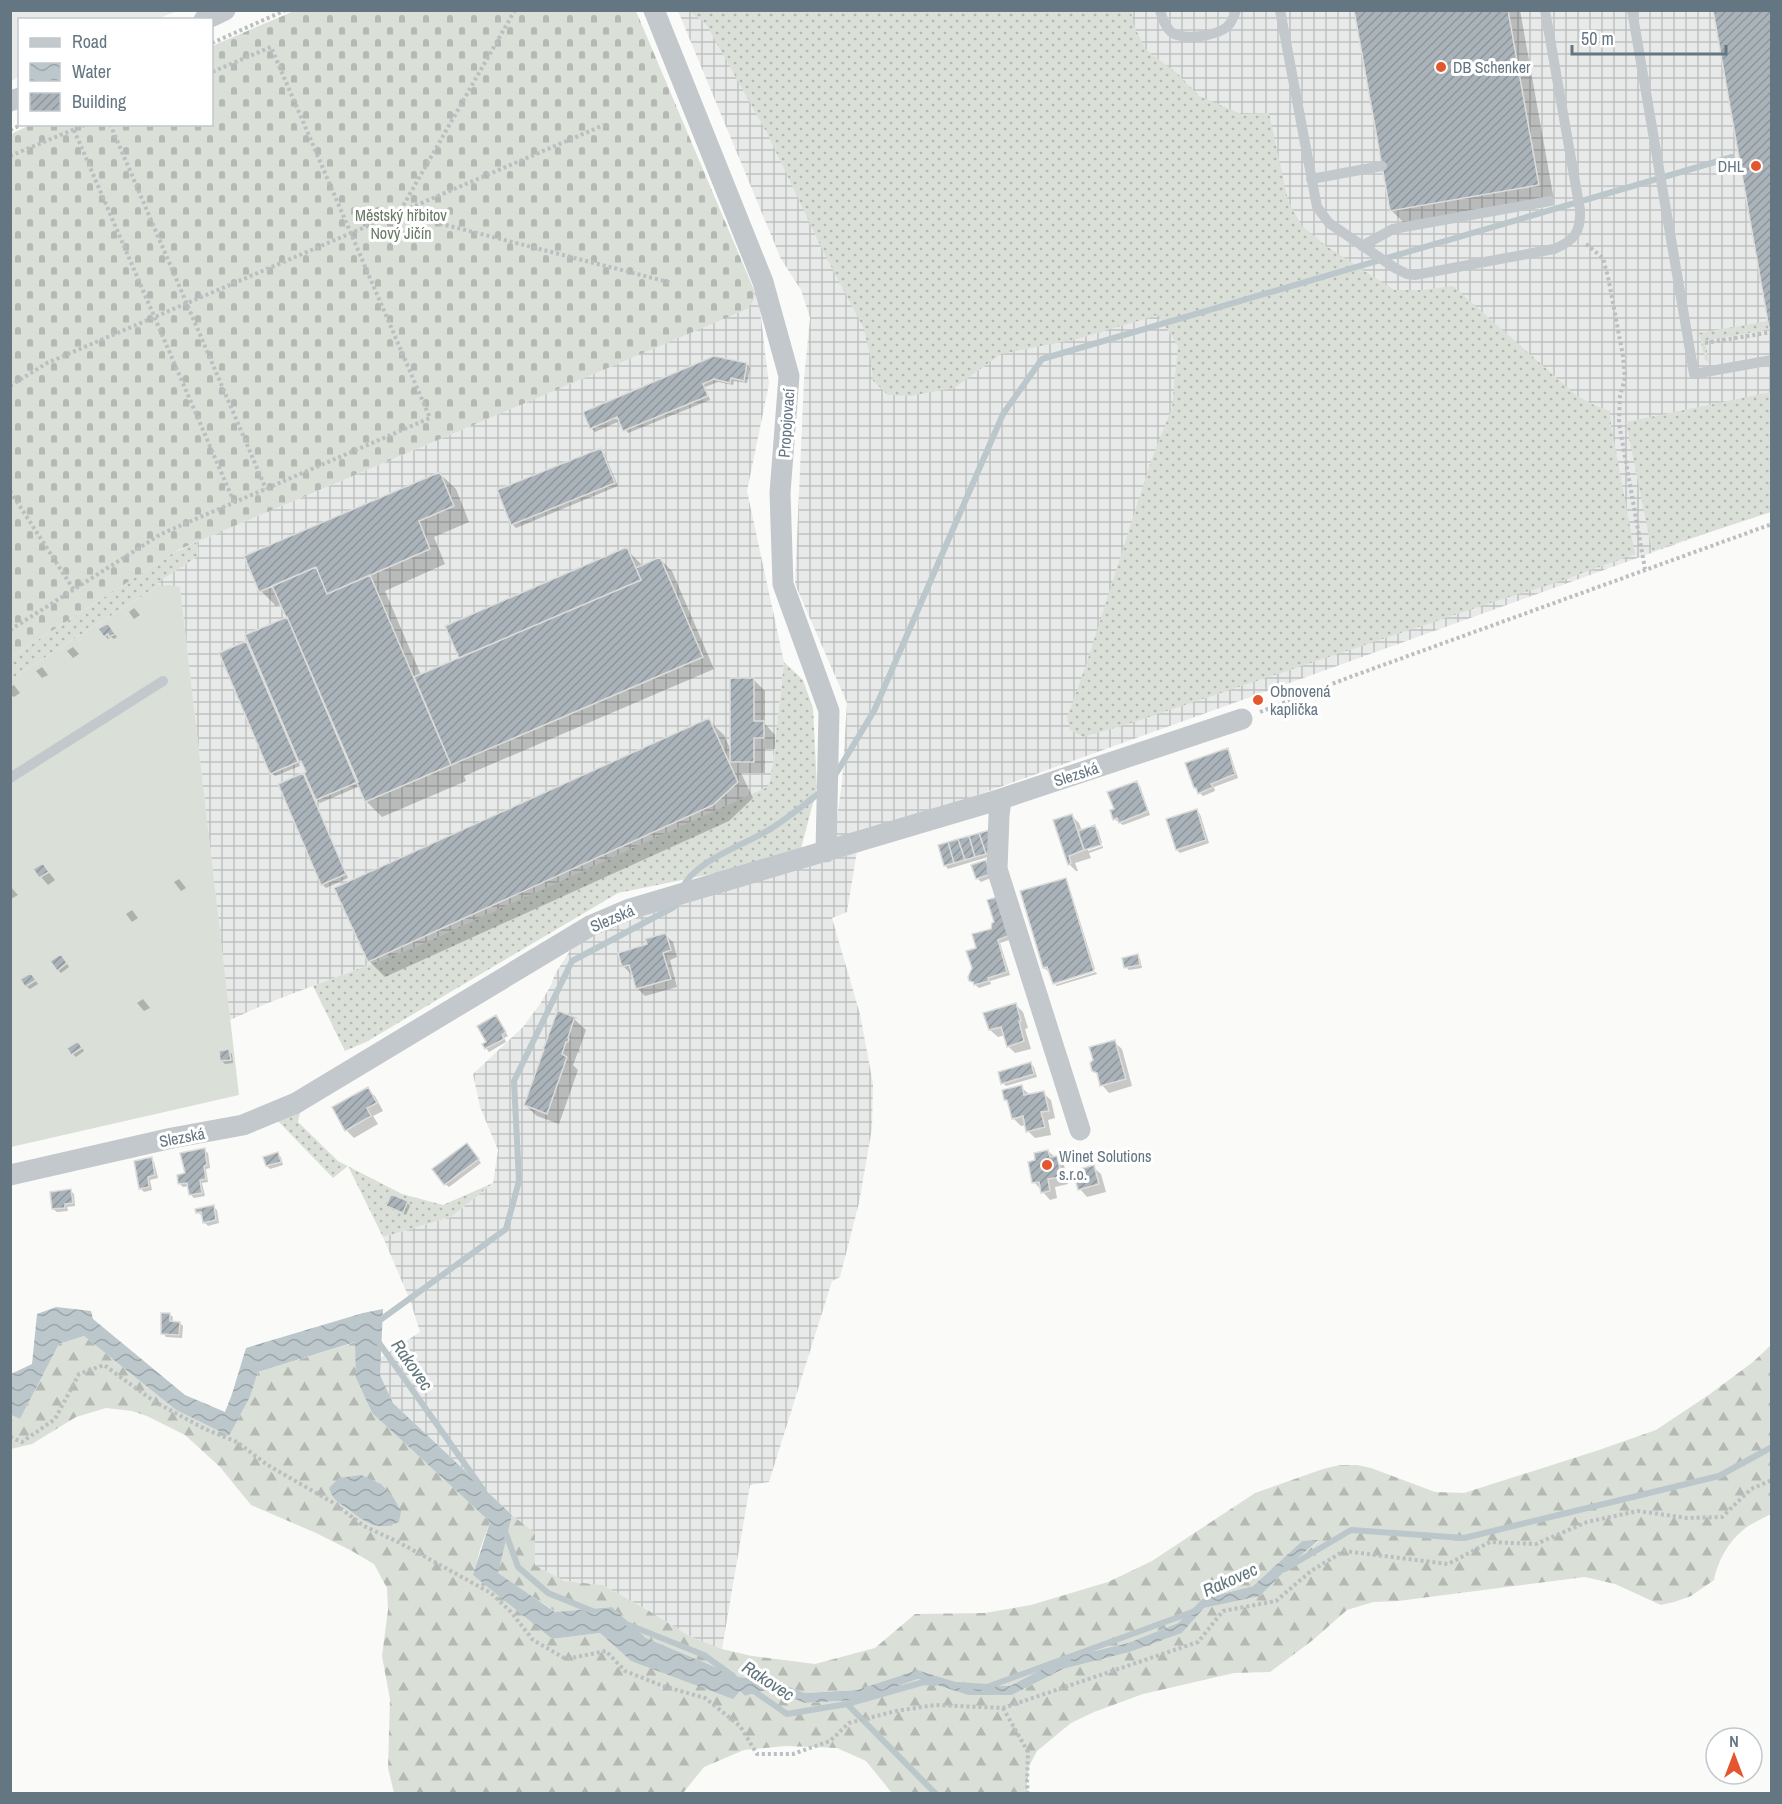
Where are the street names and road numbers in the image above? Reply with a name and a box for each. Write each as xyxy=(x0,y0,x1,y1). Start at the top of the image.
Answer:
street label: Propojovací xyxy=(773,387,799,458)
street label: Slezská xyxy=(1051,756,1102,792)
street label: Slezská xyxy=(587,899,638,937)
street label: Slezská xyxy=(157,1122,207,1152)

